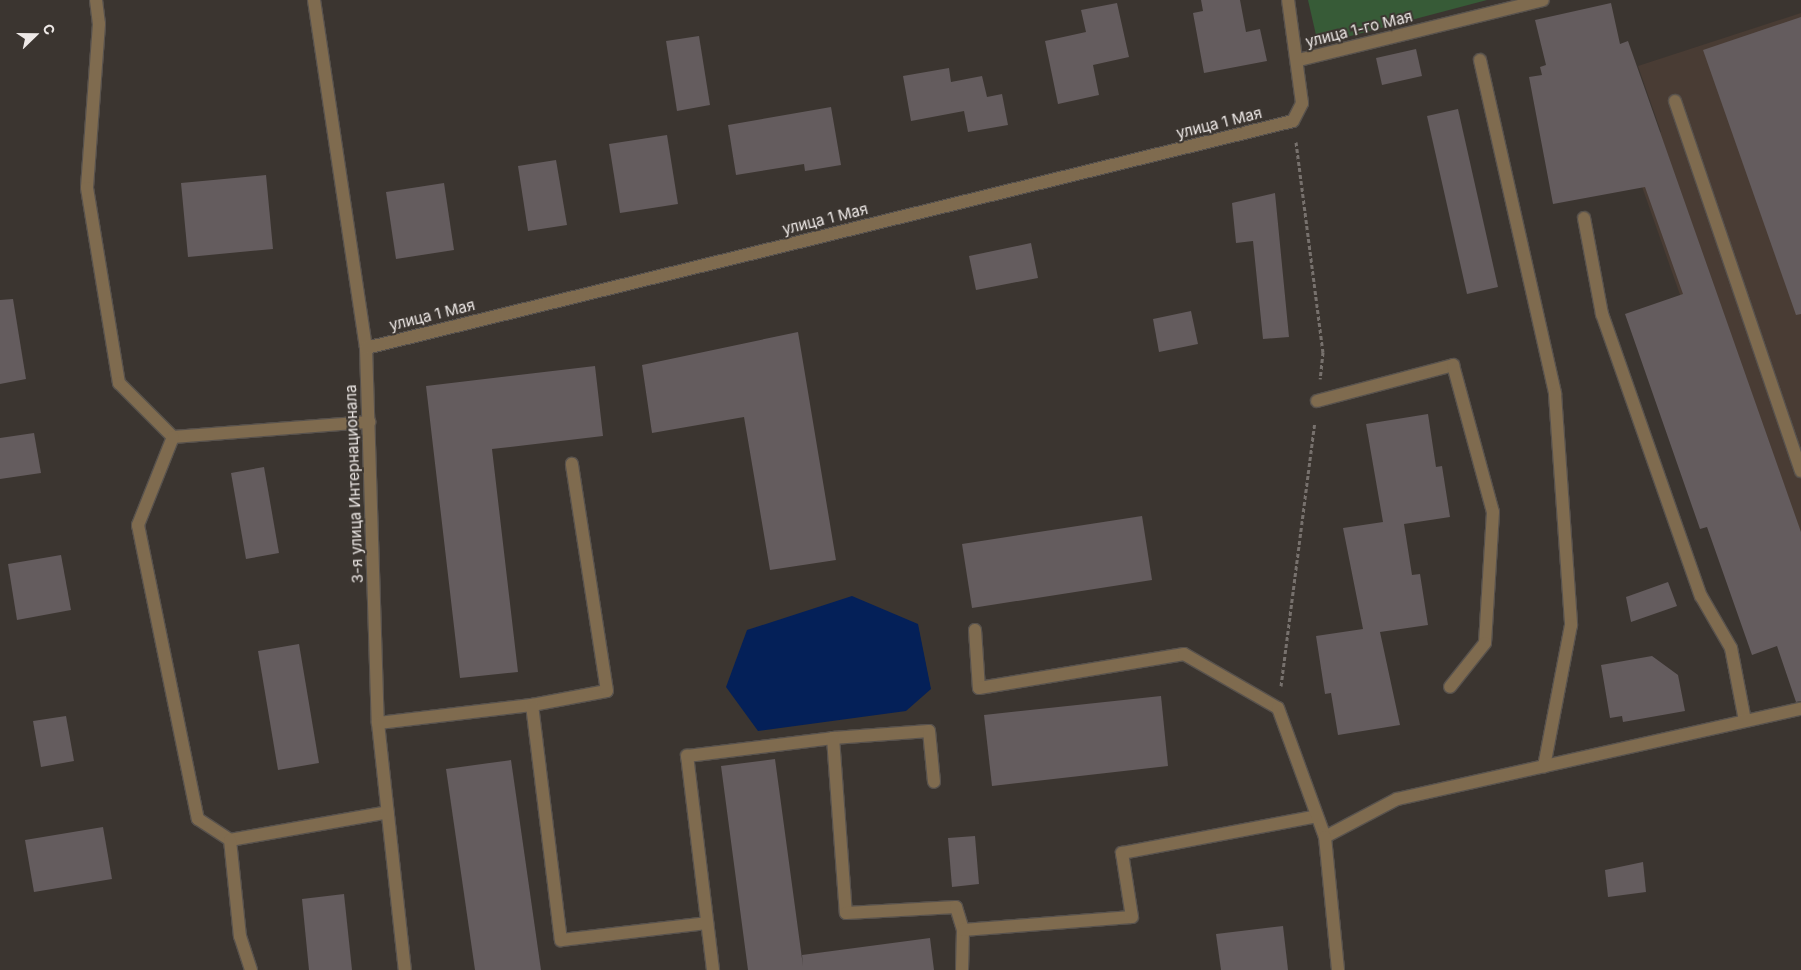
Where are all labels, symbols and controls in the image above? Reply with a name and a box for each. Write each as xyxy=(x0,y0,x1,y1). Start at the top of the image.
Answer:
street label: улица 1-го Мая xyxy=(1304,7,1414,51)
north arrow xyxy=(10,10,60,60)
text: С xyxy=(40,21,59,37)
street label: улица 1 Мая xyxy=(1174,104,1264,142)
street label: улица 1 Мая xyxy=(780,200,870,238)
street label: улица 1 Мая xyxy=(387,296,477,334)
street label: 3-я улица Интернационала xyxy=(342,384,366,584)

